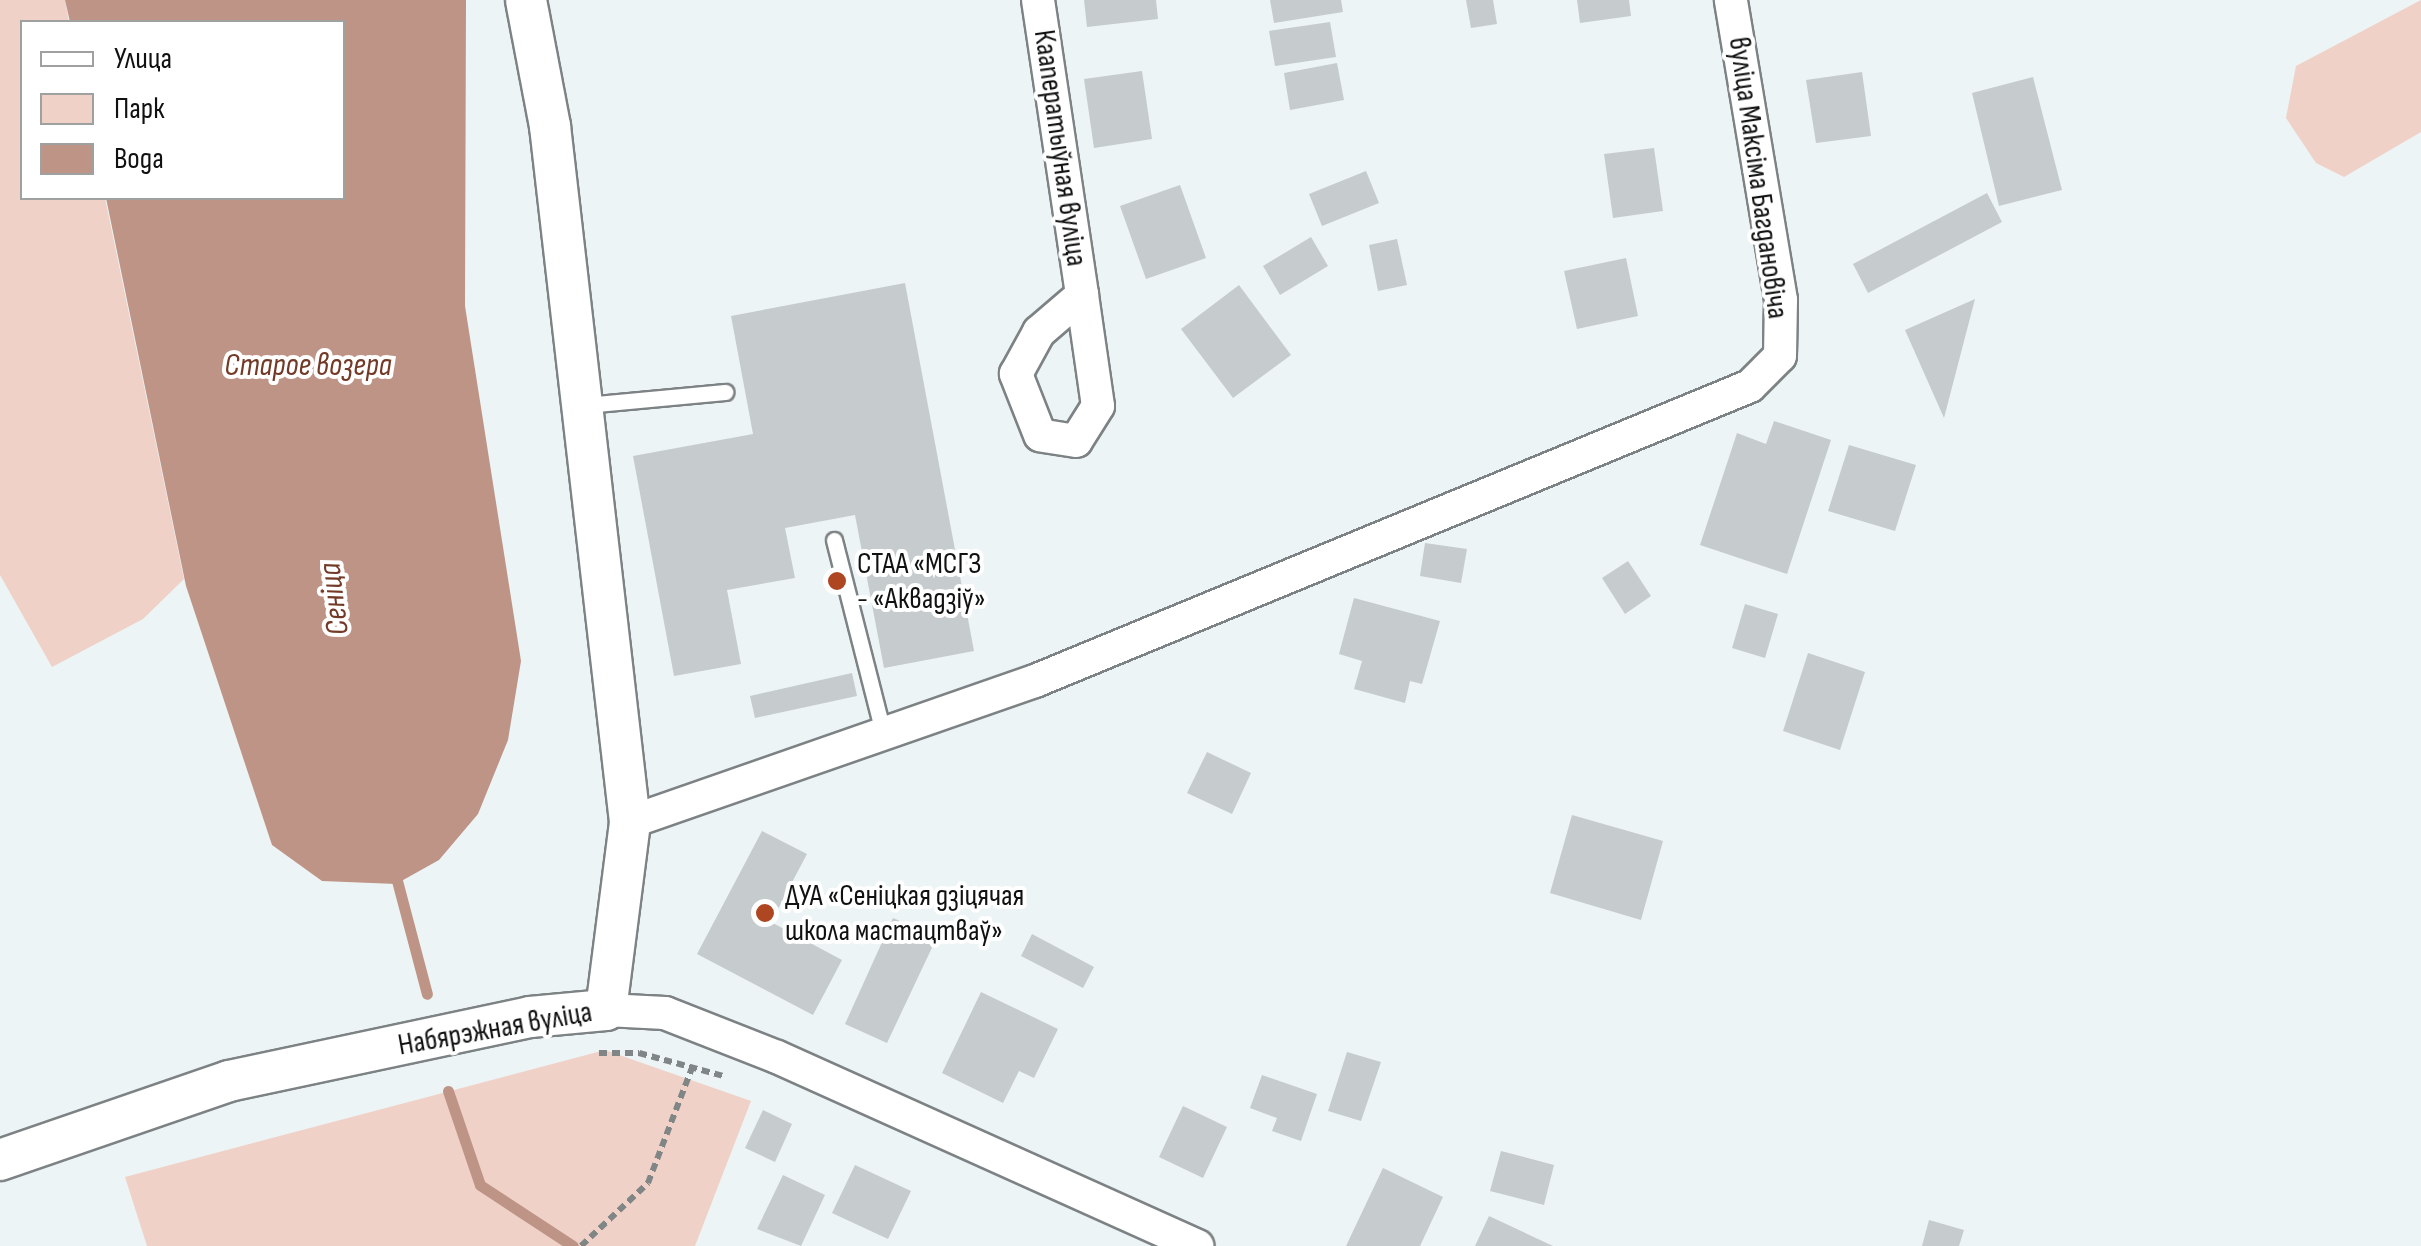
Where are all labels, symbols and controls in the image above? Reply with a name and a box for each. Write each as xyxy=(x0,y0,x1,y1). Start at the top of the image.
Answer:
legend xyxy=(20,20,345,200)
street label: Кааператыўная вуліца xyxy=(1026,28,1094,268)
street label: вуліца Максіма Багдановіча xyxy=(1720,35,1796,321)
text: Улица xyxy=(114,41,172,77)
text: Парк xyxy=(114,91,165,127)
text: Вода xyxy=(114,141,164,177)
water label: Старое возера xyxy=(224,347,392,385)
place label: СТАА «МСГЗ - «Аквадзіў» xyxy=(857,546,986,616)
water label: Сеніца xyxy=(312,561,358,637)
marker: СТАА «МСГЗ - «Аквадзіў» xyxy=(826,570,848,592)
place label: ДУА «Сеніцкая дзіцячая школа мастацтваў» xyxy=(785,878,1024,948)
marker: ДУА «Сеніцкая дзіцячая школа мастацтваў» xyxy=(754,902,776,924)
street label: Набярэжная вуліца xyxy=(395,994,595,1064)

